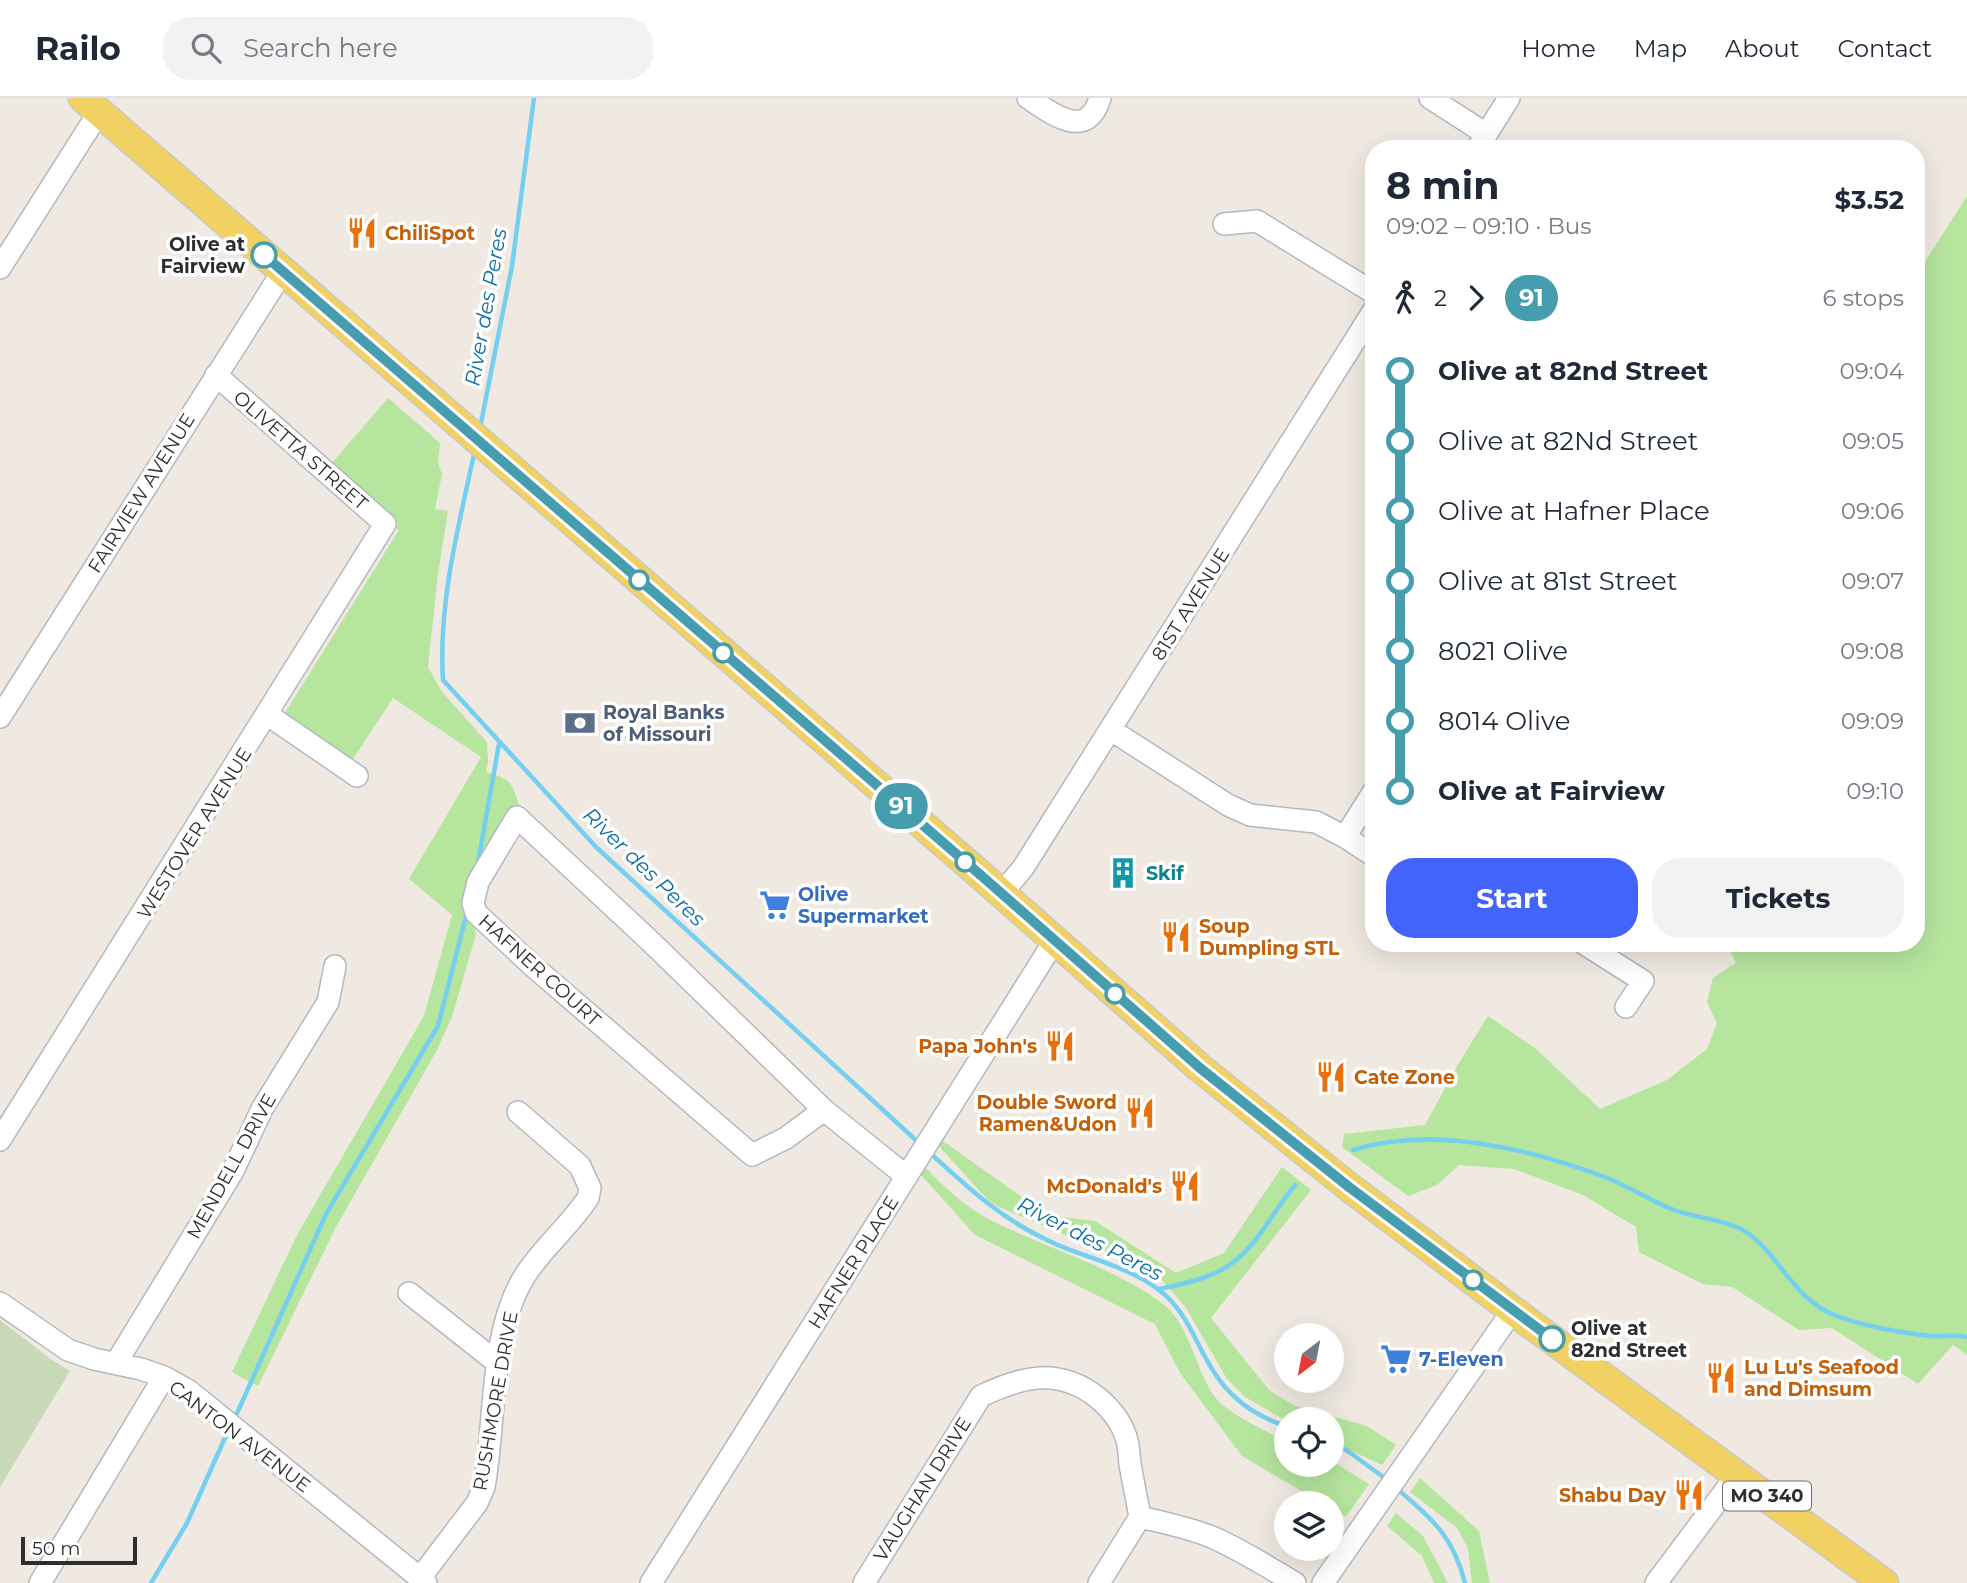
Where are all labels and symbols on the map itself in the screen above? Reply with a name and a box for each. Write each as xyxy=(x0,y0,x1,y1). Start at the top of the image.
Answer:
restaurant icon: ChiliSpot xyxy=(345,216,379,250)
place label: ChiliSpot xyxy=(385,222,475,245)
water label: River des Peres xyxy=(459,226,512,388)
place label: Olive at Fairview xyxy=(161,233,245,278)
marker: Olive at Fairview xyxy=(251,242,277,268)
street label: OLIVETTA STREET xyxy=(229,386,373,515)
street label: FAIRVIEW AVENUE xyxy=(83,409,200,577)
street label: 81ST AVENUE xyxy=(1147,544,1234,665)
unlabelled marker xyxy=(629,570,649,590)
unlabelled marker xyxy=(713,643,733,663)
place label: Royal Banks of Missouri xyxy=(603,701,724,746)
bank icon: Royal Banks of Missouri xyxy=(563,706,597,740)
street label: WESTOVER AVENUE xyxy=(132,743,257,923)
line badge: 91 xyxy=(870,783,932,829)
water label: River des Peres xyxy=(578,802,710,931)
unlabelled marker xyxy=(955,852,975,872)
building icon: Skif xyxy=(1106,856,1140,890)
place label: Skif xyxy=(1146,862,1184,885)
place label: Olive Supermarket xyxy=(798,883,928,928)
supermarket icon: Olive Supermarket xyxy=(758,888,792,922)
street label: HAFNER COURT xyxy=(474,910,605,1031)
place label: Soup Dumpling STL xyxy=(1199,915,1340,960)
restaurant icon: Soup Dumpling STL xyxy=(1159,920,1193,954)
unlabelled marker xyxy=(1105,984,1125,1004)
restaurant icon: Papa John's xyxy=(1043,1029,1077,1063)
place label: Papa John's xyxy=(918,1035,1037,1058)
restaurant icon: Cate Zone xyxy=(1314,1060,1348,1094)
place label: Cate Zone xyxy=(1354,1066,1455,1089)
street label: MENDELL DRIVE xyxy=(182,1090,281,1243)
place label: Double Sword Ramen&Udon xyxy=(977,1091,1117,1136)
restaurant icon: Double Sword Ramen&Udon xyxy=(1123,1096,1157,1130)
restaurant icon: McDonald's xyxy=(1168,1169,1202,1203)
place label: McDonald's xyxy=(1046,1175,1162,1198)
water label: River des Peres xyxy=(1013,1191,1167,1286)
street label: HAFNER PLACE xyxy=(803,1192,904,1333)
unlabelled marker xyxy=(1463,1270,1483,1290)
street label: RUSHMORE DRIVE xyxy=(468,1309,523,1493)
place label: Olive at 82nd Street xyxy=(1571,1317,1687,1362)
north arrow xyxy=(1274,1323,1344,1393)
marker: Olive at 82nd Street xyxy=(1539,1326,1565,1352)
supermarket icon: 7-Eleven xyxy=(1379,1342,1413,1376)
place label: 7-Eleven xyxy=(1419,1348,1504,1371)
place label: Lu Lu's Seafood and Dimsum xyxy=(1744,1356,1899,1401)
restaurant icon: Lu Lu's Seafood and Dimsum xyxy=(1704,1361,1738,1395)
street label: CANTON AVENUE xyxy=(164,1376,315,1497)
street label: VAUGHAN DRIVE xyxy=(869,1413,976,1566)
restaurant icon: Shabu Day xyxy=(1672,1478,1706,1512)
road number: MO 340 xyxy=(1723,1482,1811,1511)
place label: Shabu Day xyxy=(1559,1484,1667,1507)
scale bar xyxy=(21,1534,136,1566)

